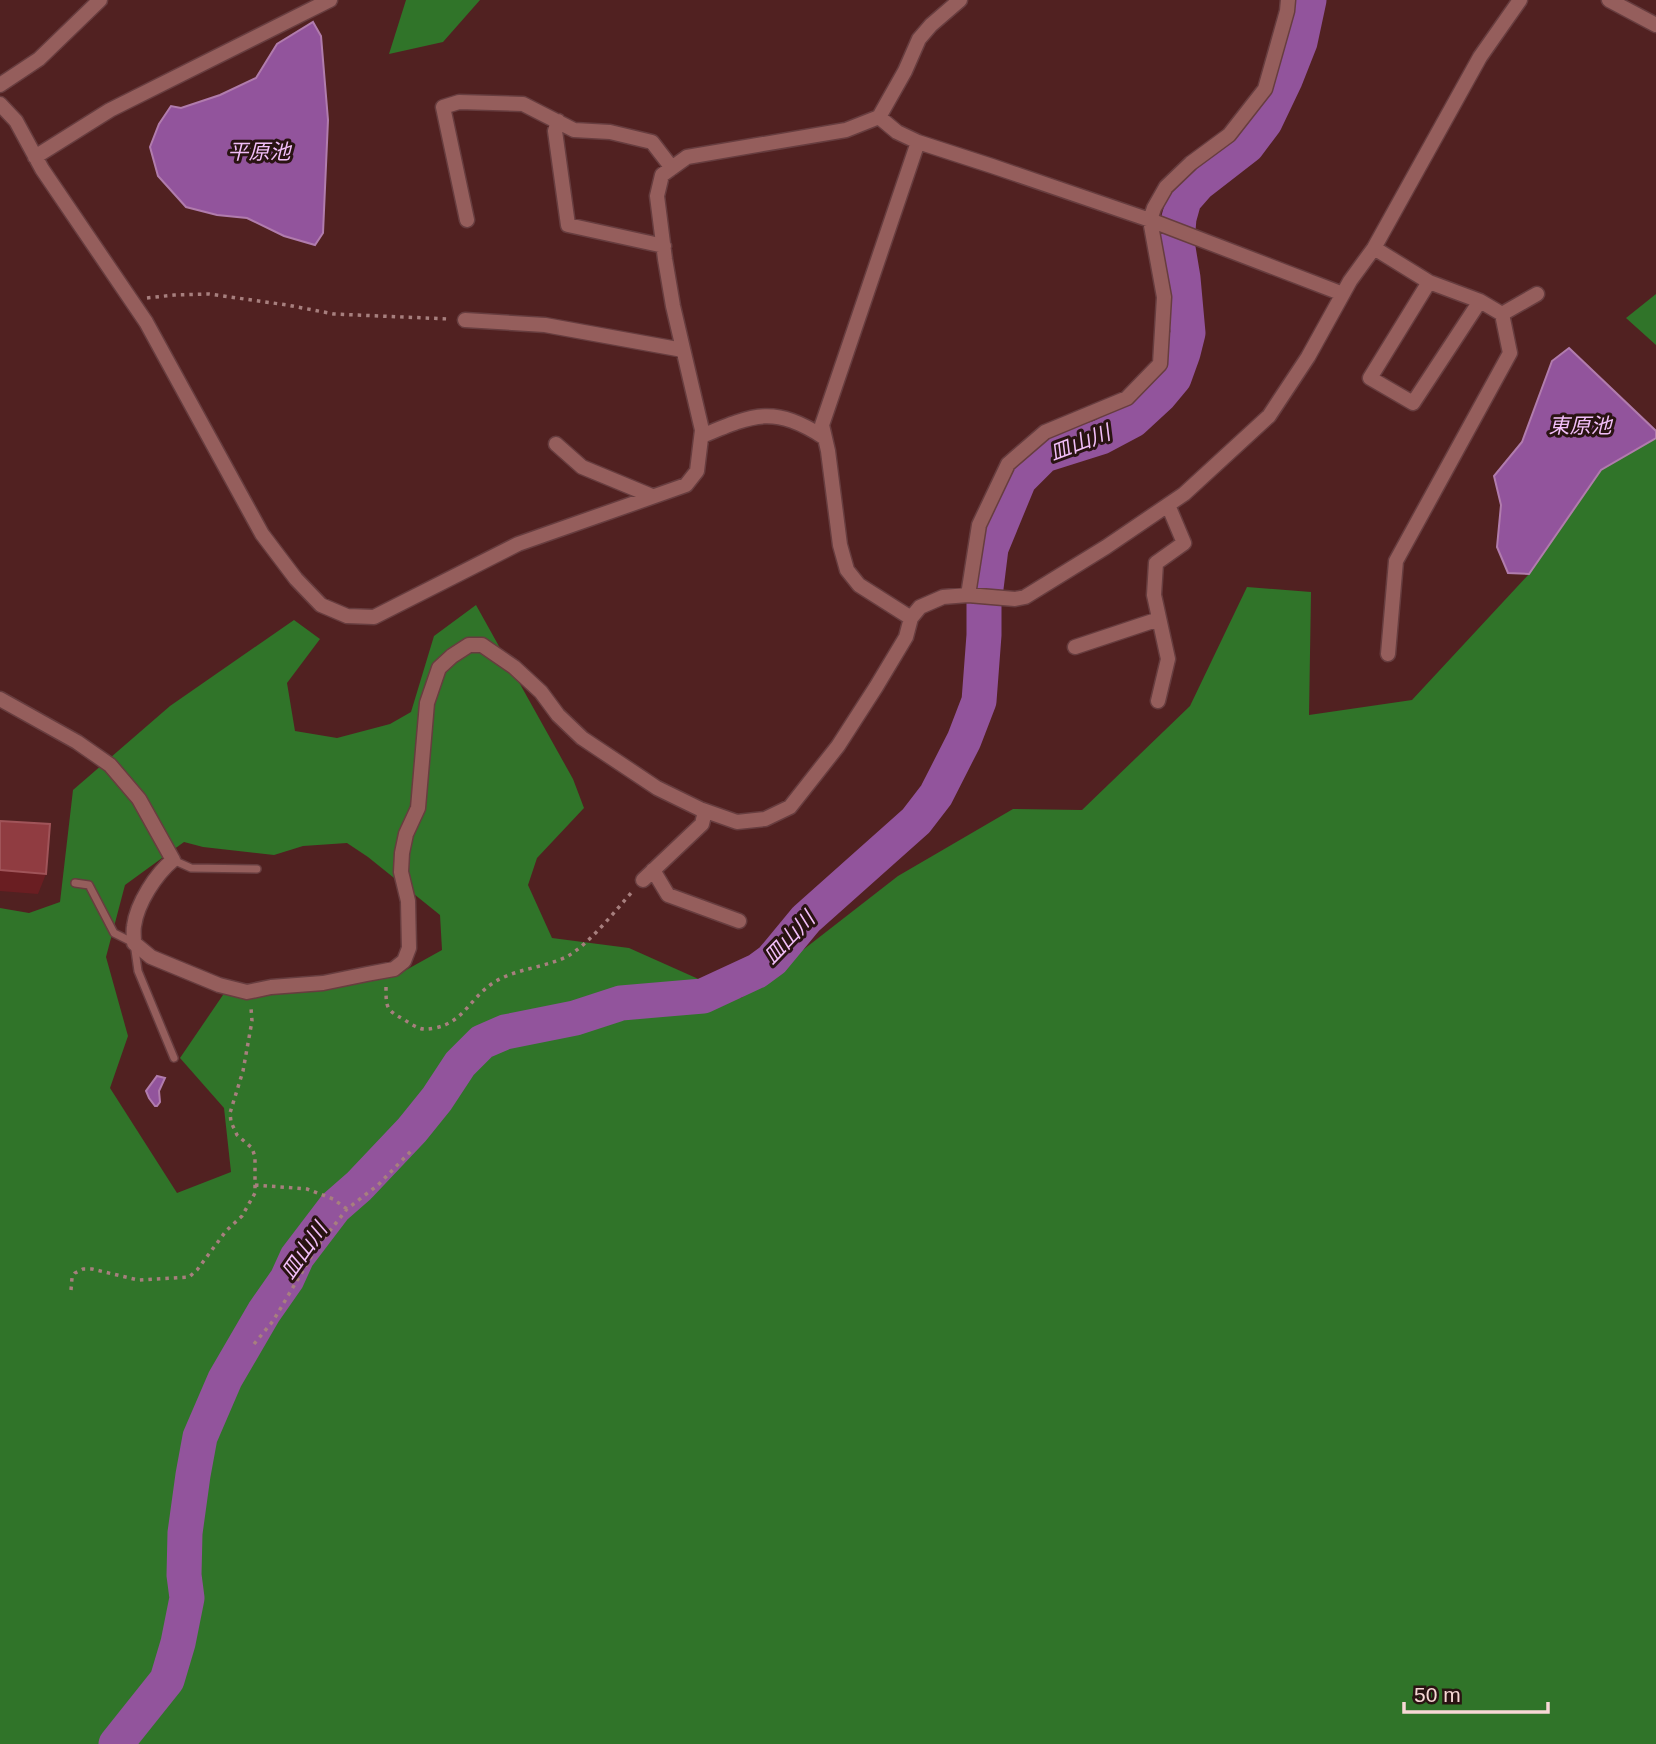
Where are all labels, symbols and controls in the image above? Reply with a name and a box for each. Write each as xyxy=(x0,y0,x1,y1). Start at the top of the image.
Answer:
water label: 平原池 xyxy=(228,140,292,163)
water label: 東原池 xyxy=(1549,414,1613,437)
water label: 皿山川 xyxy=(1046,420,1115,465)
water label: 皿山川 xyxy=(758,906,820,968)
water label: 皿山川 xyxy=(276,1217,332,1283)
scale bar xyxy=(1404,1670,1548,1714)
text: 50 m xyxy=(1414,1683,1461,1706)

